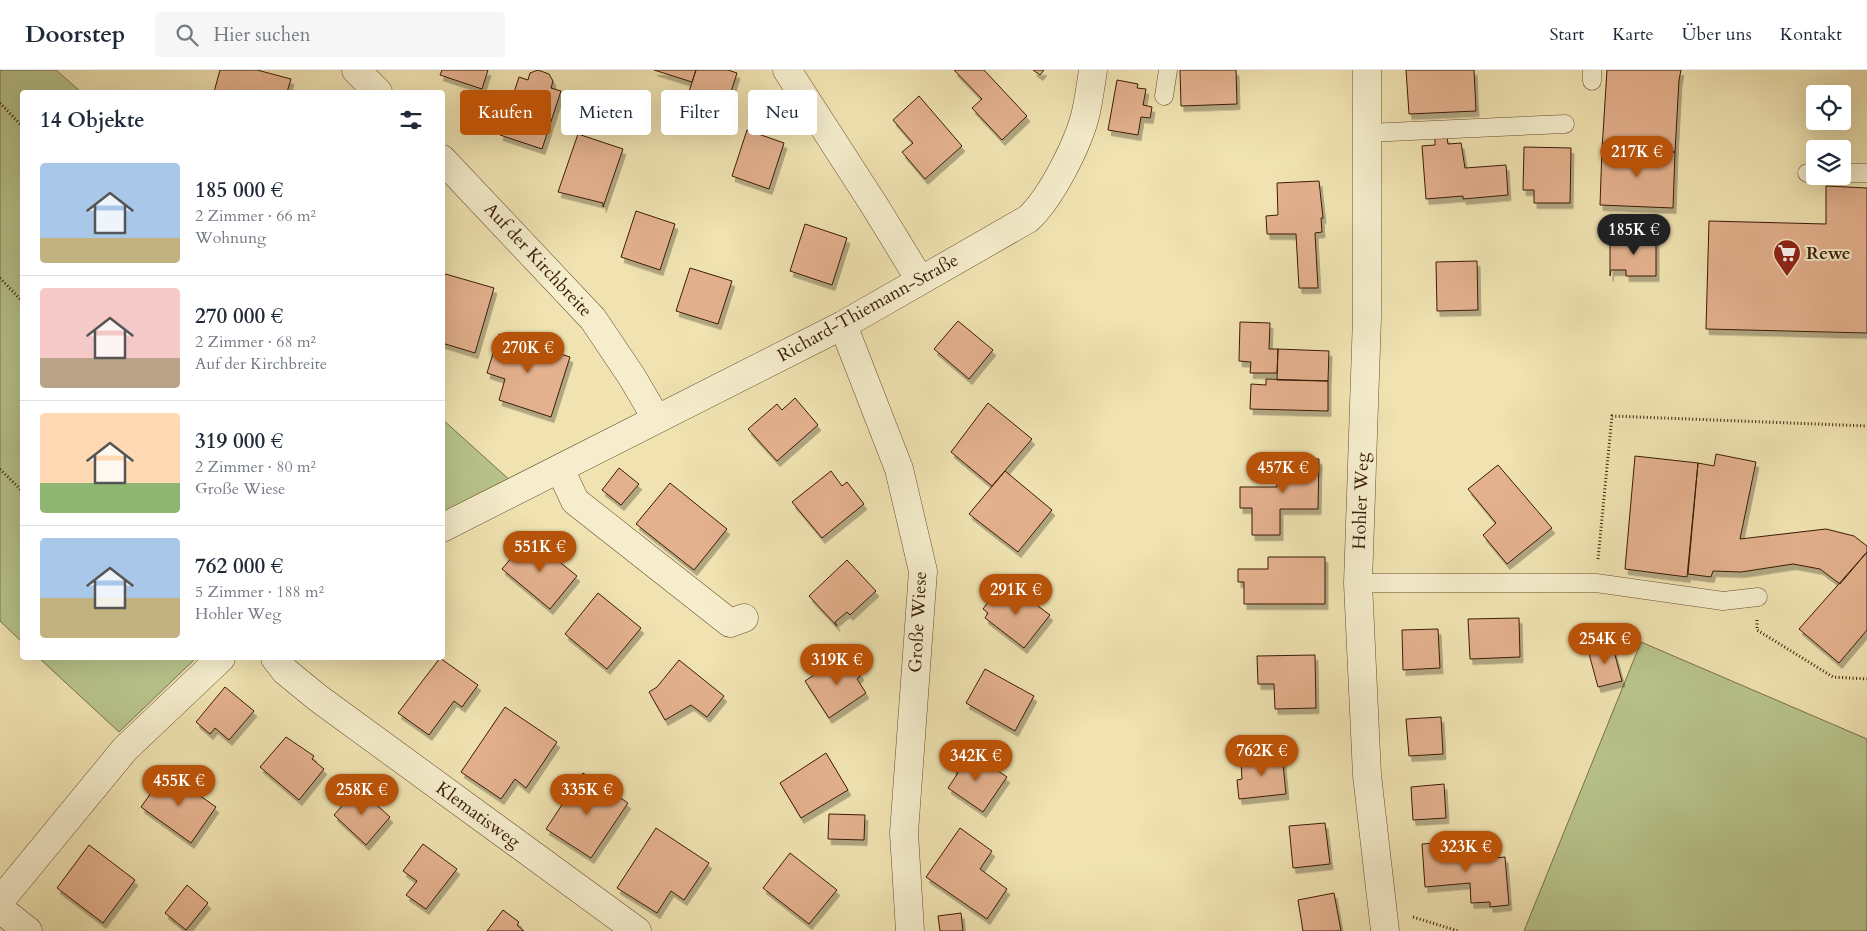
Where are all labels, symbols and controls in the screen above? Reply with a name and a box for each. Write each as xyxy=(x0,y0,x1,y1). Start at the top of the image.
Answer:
search box xyxy=(155,12,505,57)
text: Doorstep xyxy=(25,18,125,51)
icon: search xyxy=(173,21,201,49)
text: Hier suchen xyxy=(213,22,311,48)
text: Start xyxy=(1549,22,1584,47)
text: Karte xyxy=(1612,22,1654,47)
text: Über uns xyxy=(1682,22,1752,47)
text: Kontakt xyxy=(1780,22,1842,47)
map controls xyxy=(1806,85,1851,185)
button: locate xyxy=(1806,85,1851,130)
chip: Kaufen xyxy=(460,90,551,135)
chip: Mieten xyxy=(561,90,651,135)
chip: Filter xyxy=(661,90,738,135)
chip: Neu xyxy=(748,90,817,135)
text: 14 Objekte xyxy=(40,106,145,135)
icon: filters xyxy=(397,106,425,134)
pin: 217K € xyxy=(1596,136,1678,178)
button: layers xyxy=(1806,140,1851,185)
text: 217K € xyxy=(1611,141,1663,163)
text: 185 000 € xyxy=(195,176,283,205)
icon: home xyxy=(80,183,140,243)
street label: Auf der Kirchbreite xyxy=(478,197,598,323)
text: 2 Zimmer · 66 m² xyxy=(195,205,316,227)
pin: 185K € xyxy=(1593,214,1675,256)
text: 185K € xyxy=(1608,219,1660,241)
text: Wohnung xyxy=(195,227,266,249)
supermarket icon: Rewe xyxy=(1772,238,1802,277)
place label: Rewe xyxy=(1806,241,1851,266)
street label: Richard-Thiemann-Straße xyxy=(773,248,963,368)
text: 270 000 € xyxy=(195,302,283,331)
icon: home xyxy=(80,308,140,368)
text: 2 Zimmer · 68 m² xyxy=(195,331,316,353)
pin: 270K € xyxy=(487,332,569,374)
text: 270K € xyxy=(502,337,554,359)
text: Auf der Kirchbreite xyxy=(195,353,327,375)
text: 319 000 € xyxy=(195,427,283,456)
icon: home xyxy=(80,433,140,493)
street label: Hohler Weg xyxy=(1347,451,1375,550)
pin: 457K € xyxy=(1242,452,1324,494)
text: 2 Zimmer · 80 m² xyxy=(195,456,316,478)
text: 457K € xyxy=(1257,457,1309,479)
text: Große Wiese xyxy=(195,478,285,500)
pin: 551K € xyxy=(499,530,581,573)
text: 551K € xyxy=(514,536,566,558)
text: 762 000 € xyxy=(195,552,283,581)
icon: home xyxy=(80,558,140,618)
street label: Große Wiese xyxy=(903,571,933,673)
pin: 291K € xyxy=(975,574,1057,616)
text: 291K € xyxy=(990,579,1042,601)
text: 5 Zimmer · 188 m² xyxy=(195,581,324,603)
text: Hohler Weg xyxy=(195,603,281,625)
pin: 254K € xyxy=(1564,622,1646,665)
text: 254K € xyxy=(1579,628,1631,650)
pin: 319K € xyxy=(796,644,878,686)
text: 319K € xyxy=(811,649,863,671)
pin: 762K € xyxy=(1221,734,1303,777)
pin: 342K € xyxy=(935,740,1017,782)
text: 762K € xyxy=(1236,740,1288,762)
text: 342K € xyxy=(950,745,1002,767)
pin: 455K € xyxy=(138,764,220,807)
text: 455K € xyxy=(153,770,205,792)
pin: 258K € xyxy=(321,774,403,816)
pin: 335K € xyxy=(546,774,628,816)
street label: Klematisweg xyxy=(431,776,526,855)
text: 258K € xyxy=(336,779,388,801)
text: 335K € xyxy=(561,779,613,801)
pin: 323K € xyxy=(1425,830,1507,873)
text: 323K € xyxy=(1440,836,1492,858)

